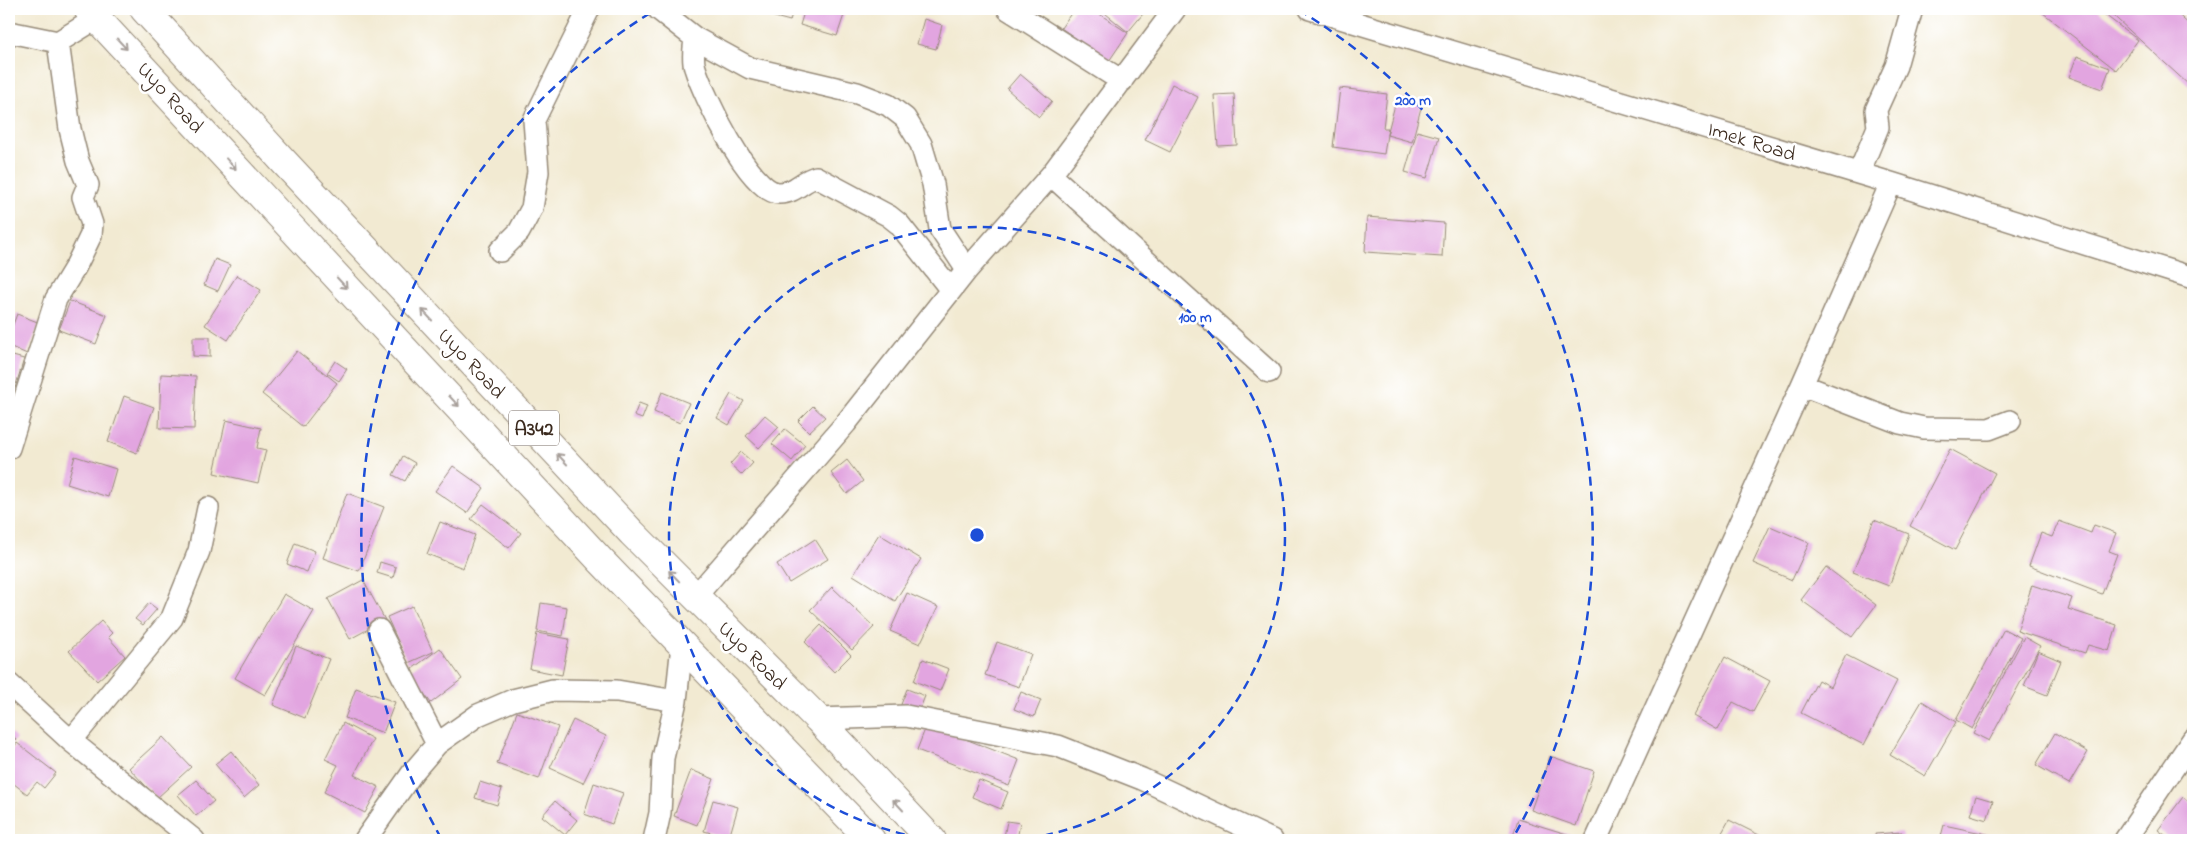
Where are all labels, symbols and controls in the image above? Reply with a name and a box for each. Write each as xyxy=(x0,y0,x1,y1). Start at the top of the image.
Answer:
one-way arrow xyxy=(116,37,128,50)
street label: Uyo Road xyxy=(128,56,210,142)
text: 200 m xyxy=(1394,90,1431,112)
street label: Imek Road xyxy=(1704,115,1799,171)
one-way arrow xyxy=(225,157,237,170)
one-way arrow xyxy=(336,276,348,289)
text: 100 m xyxy=(1178,307,1212,329)
one-way arrow xyxy=(421,308,433,321)
street label: Uyo Road xyxy=(428,322,511,408)
one-way arrow xyxy=(448,394,460,407)
road number: A342 xyxy=(509,410,559,446)
one-way arrow xyxy=(556,452,568,465)
centre of rings xyxy=(968,526,986,544)
one-way arrow xyxy=(668,570,680,583)
street label: Uyo Road xyxy=(709,615,793,699)
one-way arrow xyxy=(892,798,904,811)

